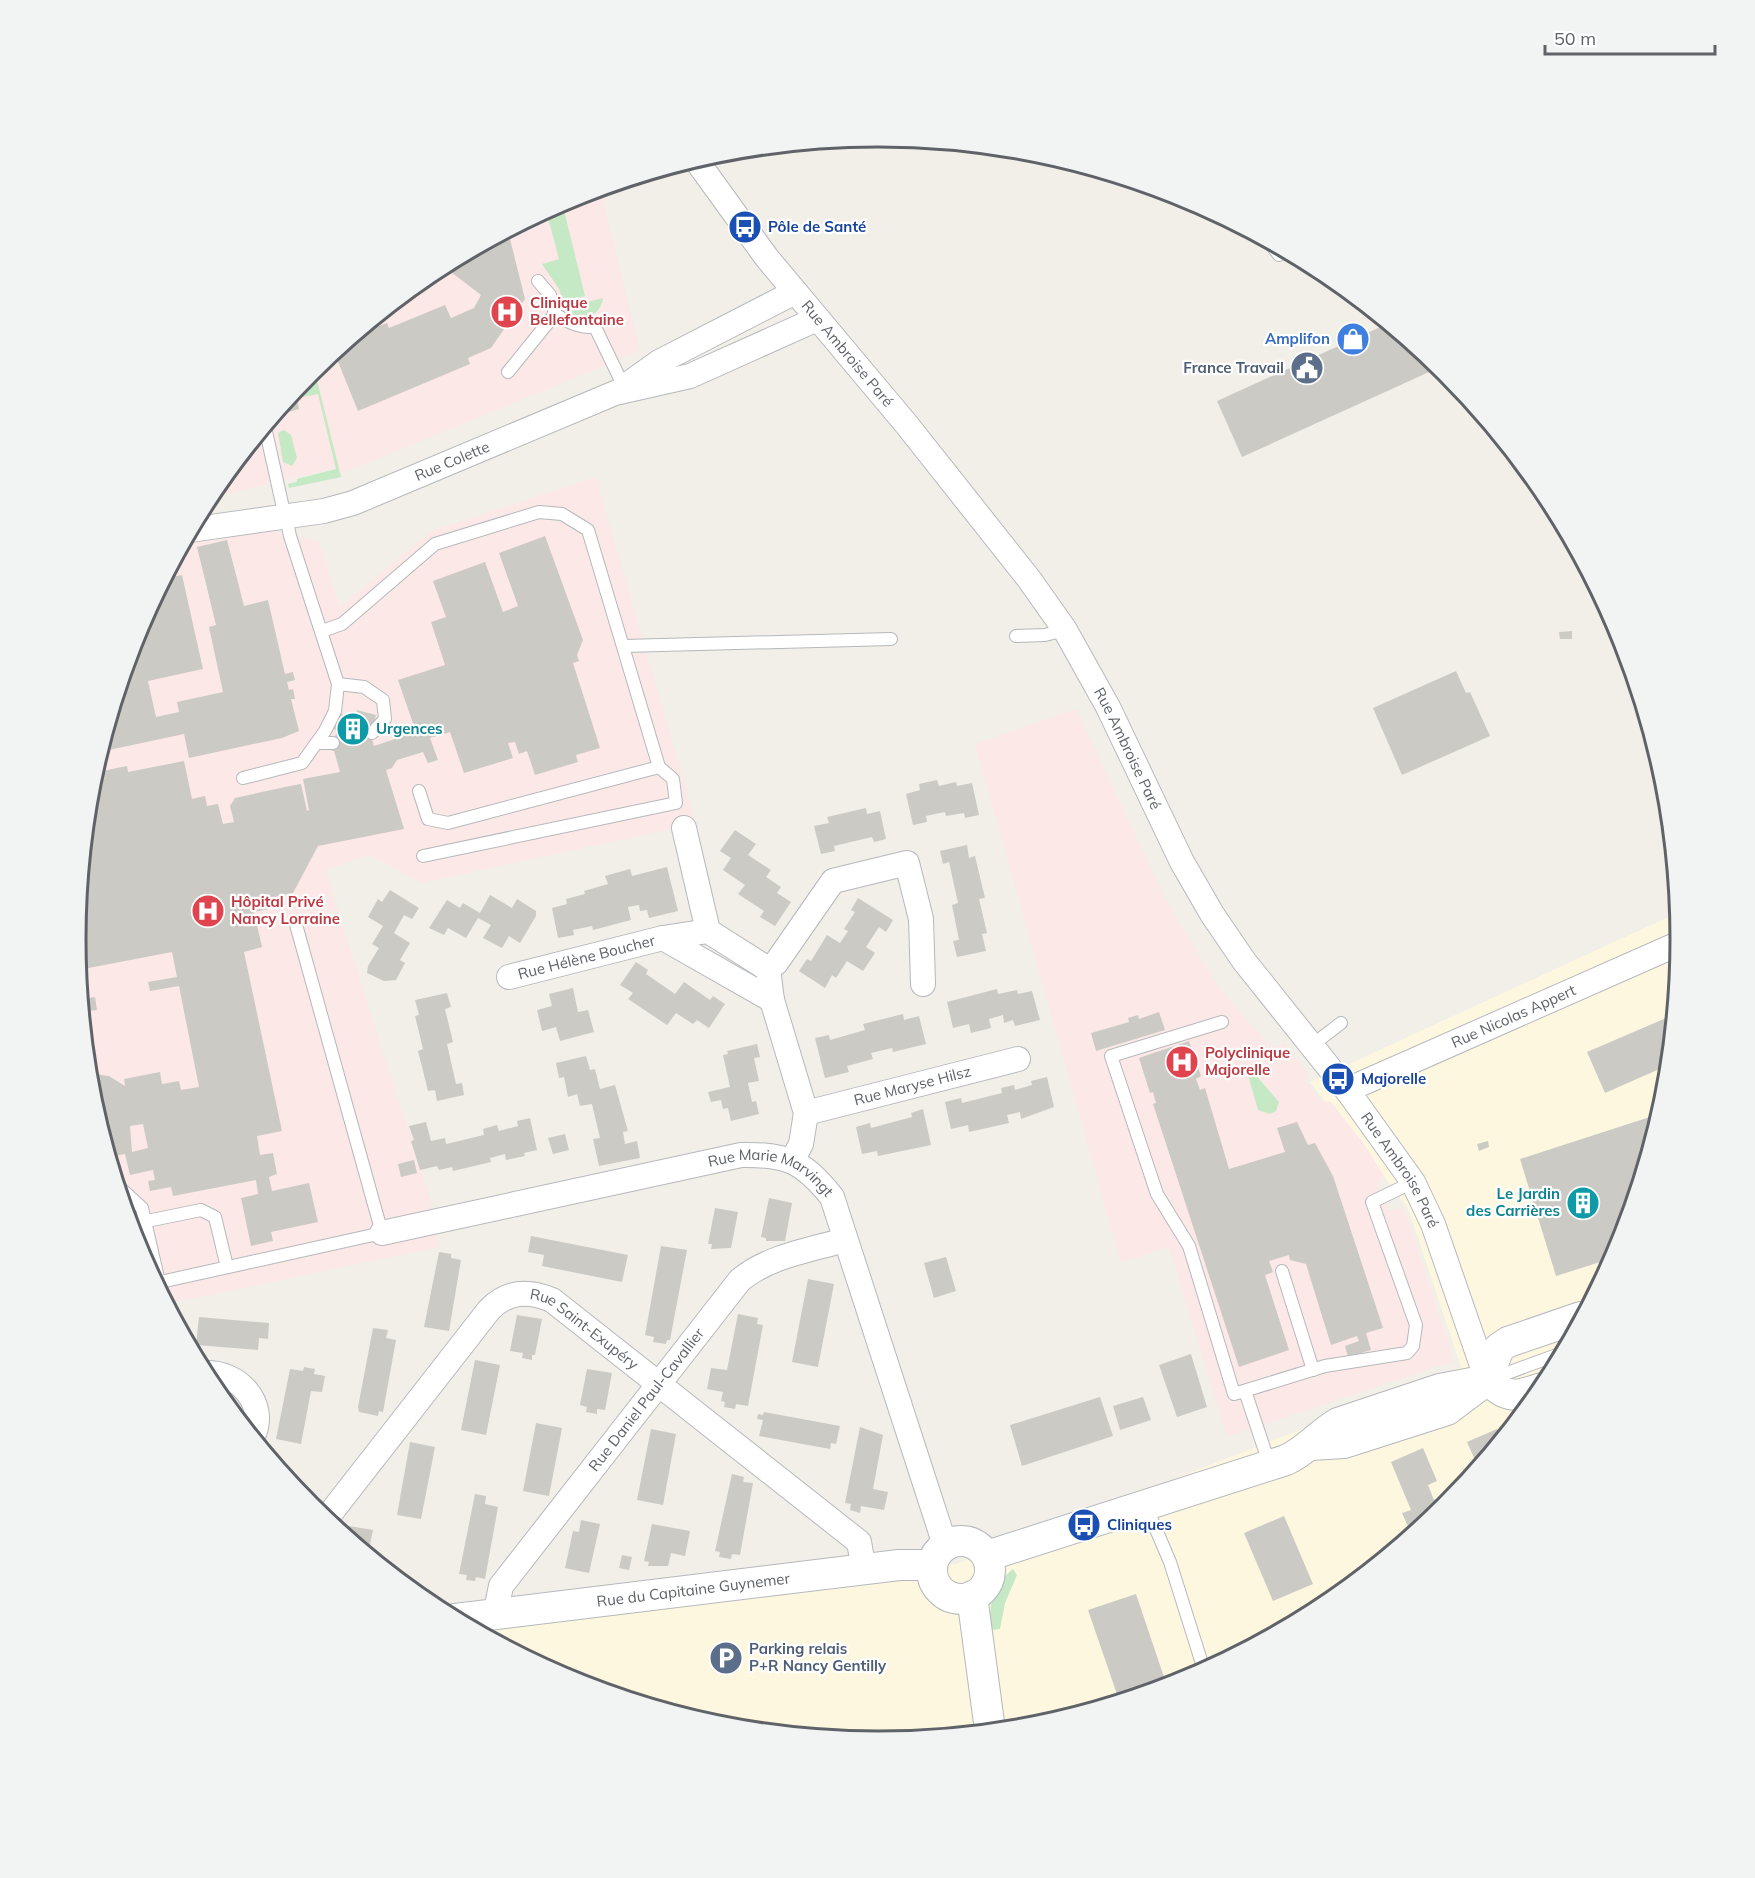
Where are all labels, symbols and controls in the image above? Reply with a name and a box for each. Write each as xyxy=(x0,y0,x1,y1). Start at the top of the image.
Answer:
scale bar xyxy=(1545,18,1714,56)
text: 50 m xyxy=(1554,27,1596,50)
bus stop icon: Pôle de Santé xyxy=(727,209,763,245)
place label: Pôle de Santé xyxy=(768,217,866,236)
place label: Clinique Bellefontaine xyxy=(530,293,624,329)
hospital icon: Clinique Bellefontaine xyxy=(489,294,525,330)
street label: Rue Ambroise Paré xyxy=(798,296,898,411)
shop icon: Amplifon xyxy=(1335,321,1371,357)
place label: Amplifon xyxy=(1265,329,1330,348)
public building icon: France Travail xyxy=(1289,350,1325,386)
place label: France Travail xyxy=(1183,358,1284,377)
street label: Rue Colette xyxy=(412,437,492,485)
street label: Rue Ambroise Paré xyxy=(1090,684,1166,813)
building icon: Urgences xyxy=(335,711,371,747)
place label: Urgences xyxy=(376,719,443,738)
place label: Hôpital Privé Nancy Lorraine xyxy=(231,892,340,928)
hospital icon: Hôpital Privé Nancy Lorraine xyxy=(190,893,226,929)
street label: Rue Hélène Boucher xyxy=(516,930,658,983)
street label: Rue Nicolas Appert xyxy=(1448,980,1578,1052)
place label: Polyclinique Majorelle xyxy=(1205,1043,1290,1079)
hospital icon: Polyclinique Majorelle xyxy=(1164,1044,1200,1080)
street label: Rue Maryse Hilsz xyxy=(852,1061,973,1109)
bus stop icon: Majorelle xyxy=(1320,1061,1356,1097)
place label: Majorelle xyxy=(1361,1069,1426,1088)
street label: Rue Ambroise Paré xyxy=(1357,1108,1443,1231)
street label: Rue Marie Marvingt xyxy=(706,1145,838,1200)
place label: Le Jardin des Carrières xyxy=(1466,1184,1560,1220)
building icon: Le Jardin des Carrières xyxy=(1565,1185,1601,1221)
street label: Rue Saint-Exupéry xyxy=(529,1284,643,1374)
street label: Rue Daniel Paul-Cavallier xyxy=(584,1324,708,1475)
bus stop icon: Cliniques xyxy=(1066,1507,1102,1543)
place label: Cliniques xyxy=(1107,1515,1172,1534)
street label: Rue du Capitaine Guynemer xyxy=(596,1568,791,1611)
place label: Parking relais P+R Nancy Gentilly xyxy=(749,1639,887,1675)
parking icon: Parking relais P+R Nancy Gentilly xyxy=(708,1640,744,1676)

